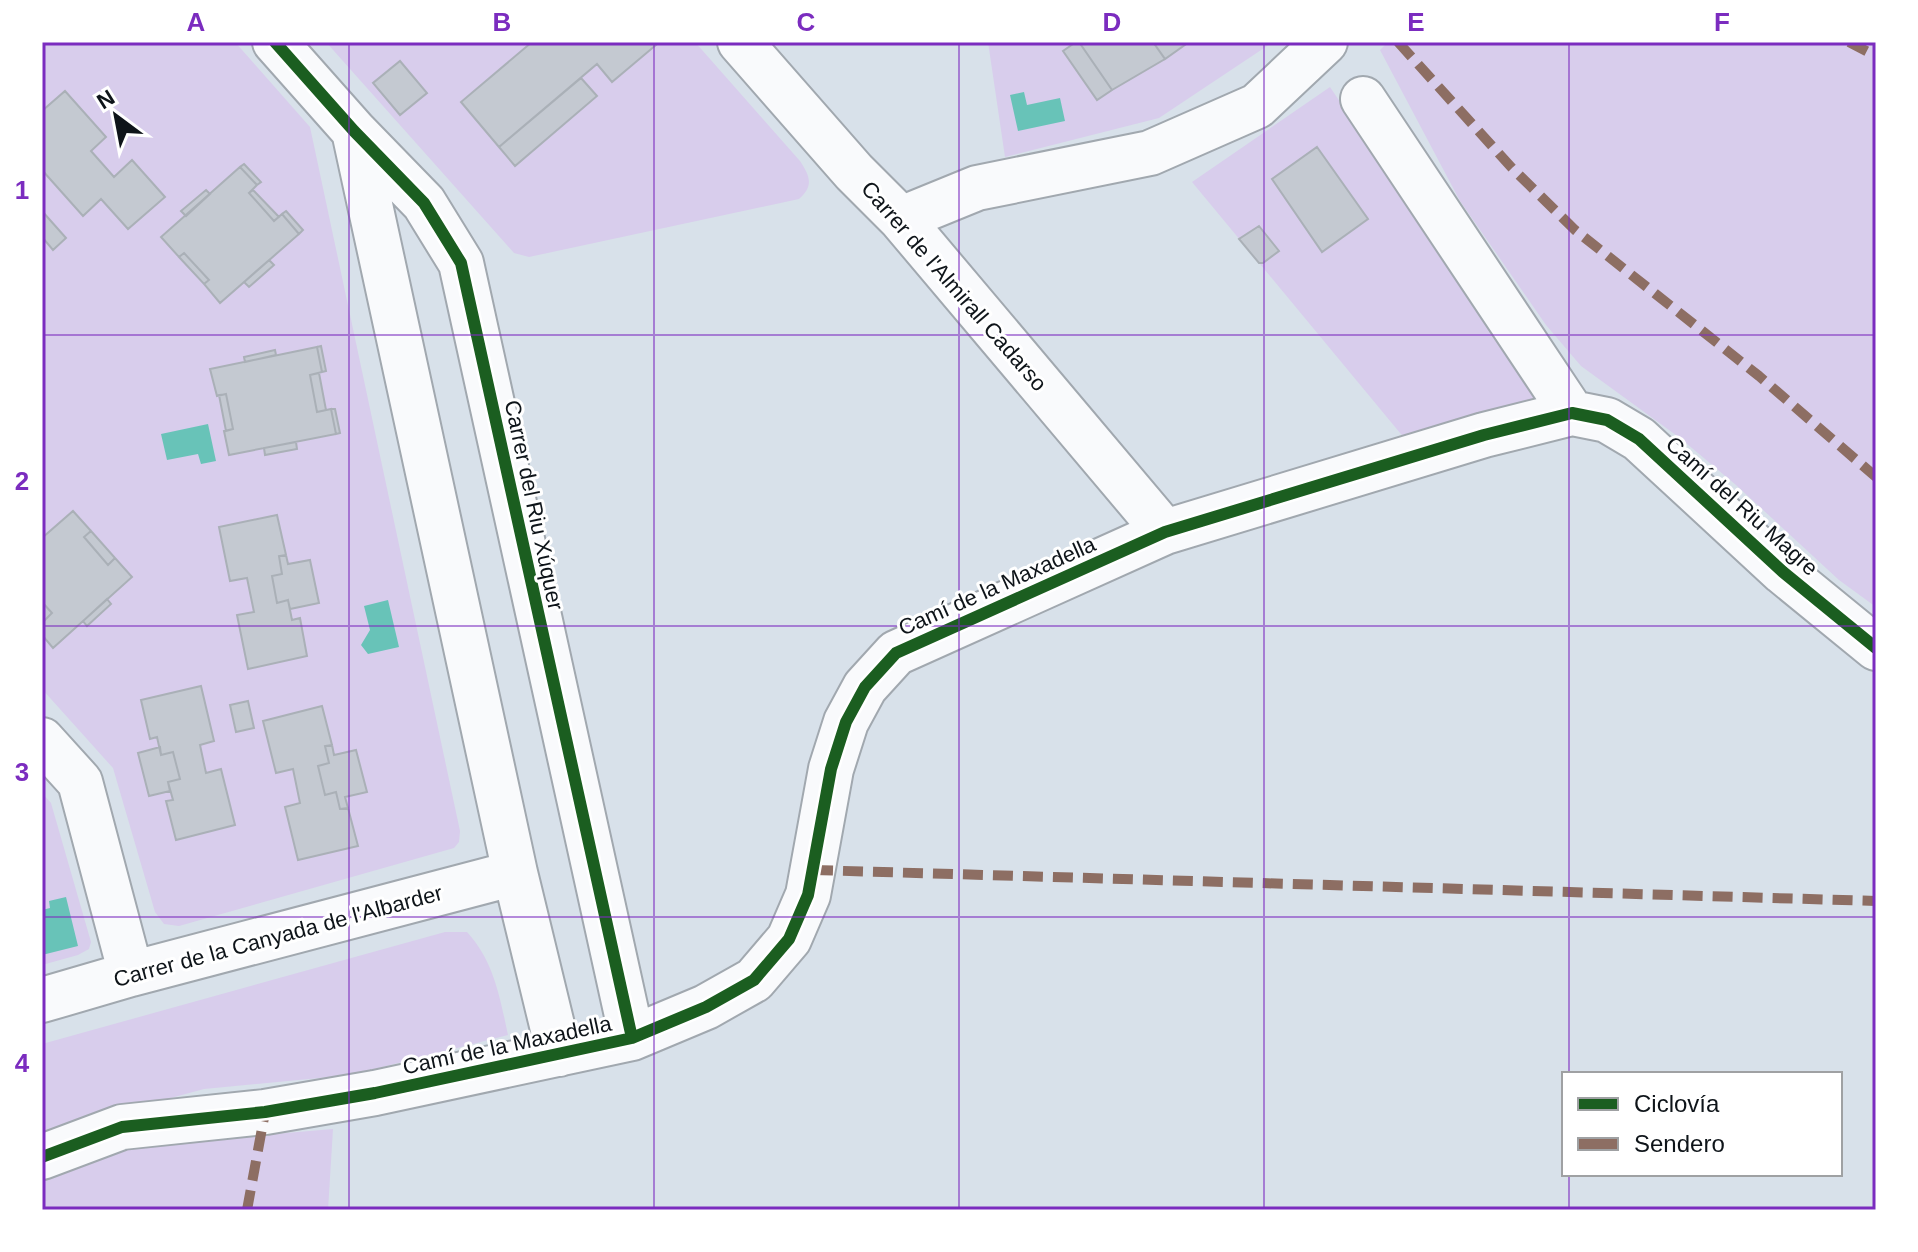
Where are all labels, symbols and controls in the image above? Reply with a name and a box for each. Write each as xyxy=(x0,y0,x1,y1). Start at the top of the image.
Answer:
text: A xyxy=(187,7,206,37)
text: B xyxy=(493,7,511,37)
text: C xyxy=(797,7,816,37)
text: D xyxy=(1103,7,1121,37)
text: E xyxy=(1407,7,1425,37)
text: F xyxy=(1714,7,1730,37)
north arrow xyxy=(76,76,156,156)
text: N xyxy=(92,85,119,114)
text: 1 xyxy=(15,175,29,205)
street label: Carrer de l'Almirall Cadarso xyxy=(856,176,1052,396)
street label: Carrer del Riu Xúquer xyxy=(500,398,568,612)
street label: Camí del Riu Magre xyxy=(1661,431,1823,581)
text: 2 xyxy=(15,466,29,496)
street label: Camí de la Maxadella xyxy=(895,531,1100,641)
text: 3 xyxy=(15,757,29,787)
street label: Carrer de la Canyada de l'Albarder xyxy=(111,880,445,992)
street label: Camí de la Maxadella xyxy=(400,1010,614,1079)
text: 4 xyxy=(15,1048,30,1078)
legend xyxy=(1562,1072,1842,1176)
text: Ciclovía xyxy=(1634,1090,1720,1117)
text: Sendero xyxy=(1634,1130,1725,1157)

